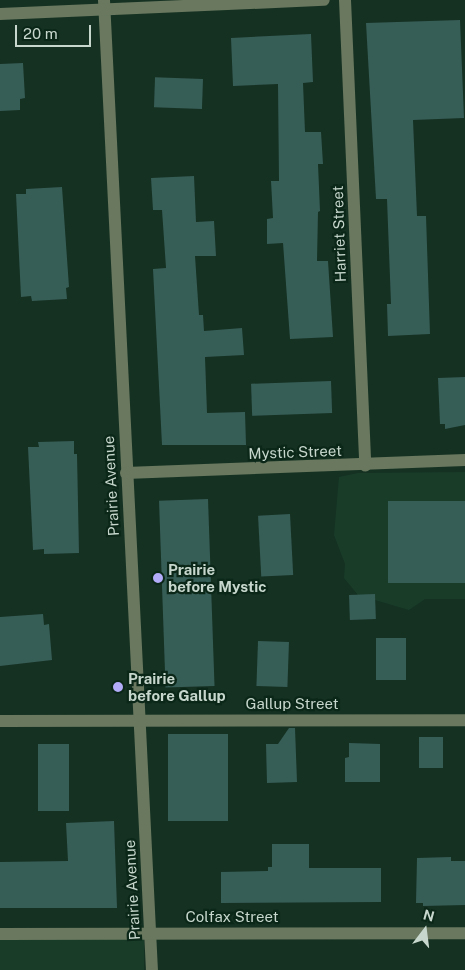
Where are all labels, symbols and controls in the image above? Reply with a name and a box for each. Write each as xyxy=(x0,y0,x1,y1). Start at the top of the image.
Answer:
scale bar xyxy=(18,15,94,47)
text: 20 m xyxy=(23,25,58,42)
street label: Harriet Street xyxy=(328,185,350,283)
street label: Prairie Avenue xyxy=(99,435,123,537)
street label: Mystic Street xyxy=(248,441,342,463)
place label: Prairie before Mystic xyxy=(168,560,267,595)
marker: Prairie before Mystic xyxy=(152,572,164,584)
place label: Prairie before Gallup xyxy=(128,669,226,704)
marker: Prairie before Gallup xyxy=(112,681,124,693)
street label: Gallup Street xyxy=(245,695,339,713)
street label: Prairie Avenue xyxy=(120,839,144,941)
north arrow xyxy=(400,905,450,955)
text: N xyxy=(422,906,436,925)
street label: Colfax Street xyxy=(185,908,279,926)

